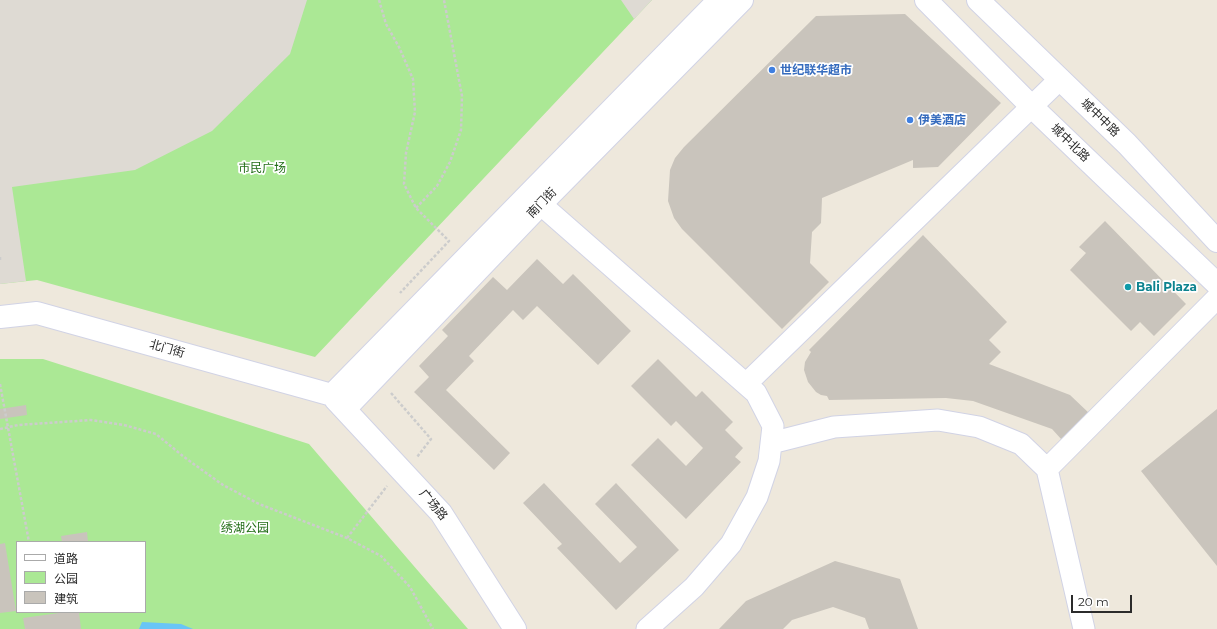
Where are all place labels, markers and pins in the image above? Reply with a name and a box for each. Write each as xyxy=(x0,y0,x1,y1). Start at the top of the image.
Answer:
place label: 世纪联华超市 xyxy=(780,63,852,77)
marker: 世纪联华超市 xyxy=(767,65,777,75)
place label: 伊美酒店 xyxy=(918,113,966,127)
marker: 伊美酒店 xyxy=(905,115,915,125)
place label: Bali Plaza xyxy=(1136,280,1197,294)
marker: Bali Plaza xyxy=(1123,282,1133,292)

